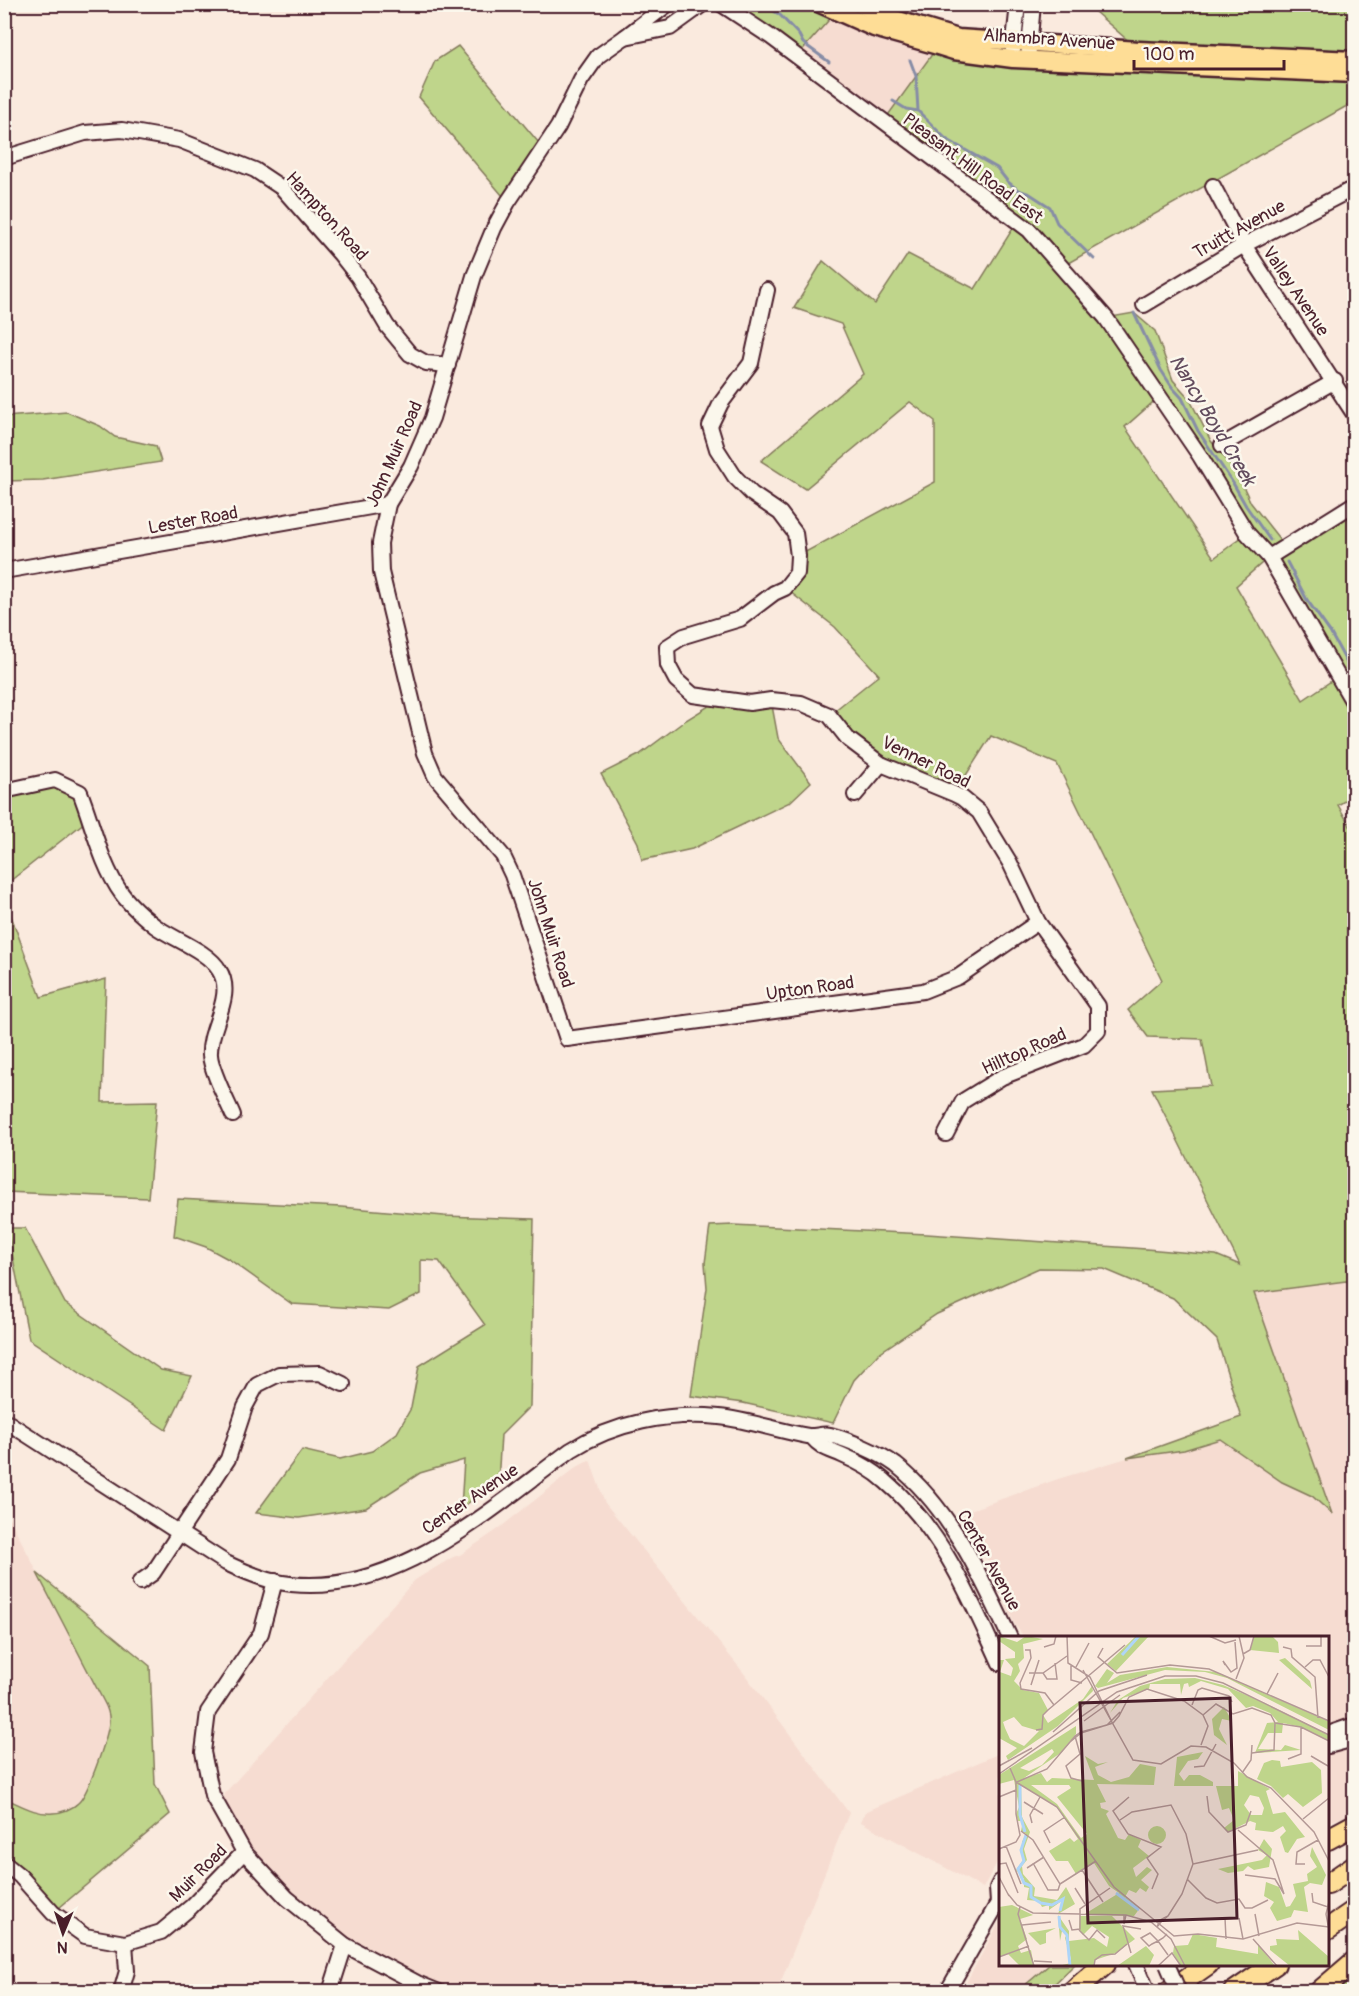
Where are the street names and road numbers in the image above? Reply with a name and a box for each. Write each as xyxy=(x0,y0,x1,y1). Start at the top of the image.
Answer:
street label: Alhambra Avenue xyxy=(983,23,1116,56)
street label: Pleasant Hill Road East xyxy=(898,108,1048,229)
street label: Hampton Road xyxy=(280,167,373,266)
street label: Truitt Avenue xyxy=(1189,195,1289,264)
street label: Valley Avenue xyxy=(1257,242,1334,341)
street label: John Muir Road xyxy=(361,398,428,511)
street label: Lester Road xyxy=(146,501,240,540)
street label: Venner Road xyxy=(878,731,974,794)
street label: John Muir Road xyxy=(522,876,579,991)
street label: Upton Road xyxy=(765,971,856,1006)
street label: Hilltop Road xyxy=(978,1023,1070,1080)
street label: Center Avenue xyxy=(418,1459,523,1540)
street label: Center Avenue xyxy=(951,1506,1026,1615)
street label: Muir Road xyxy=(164,1839,232,1907)

